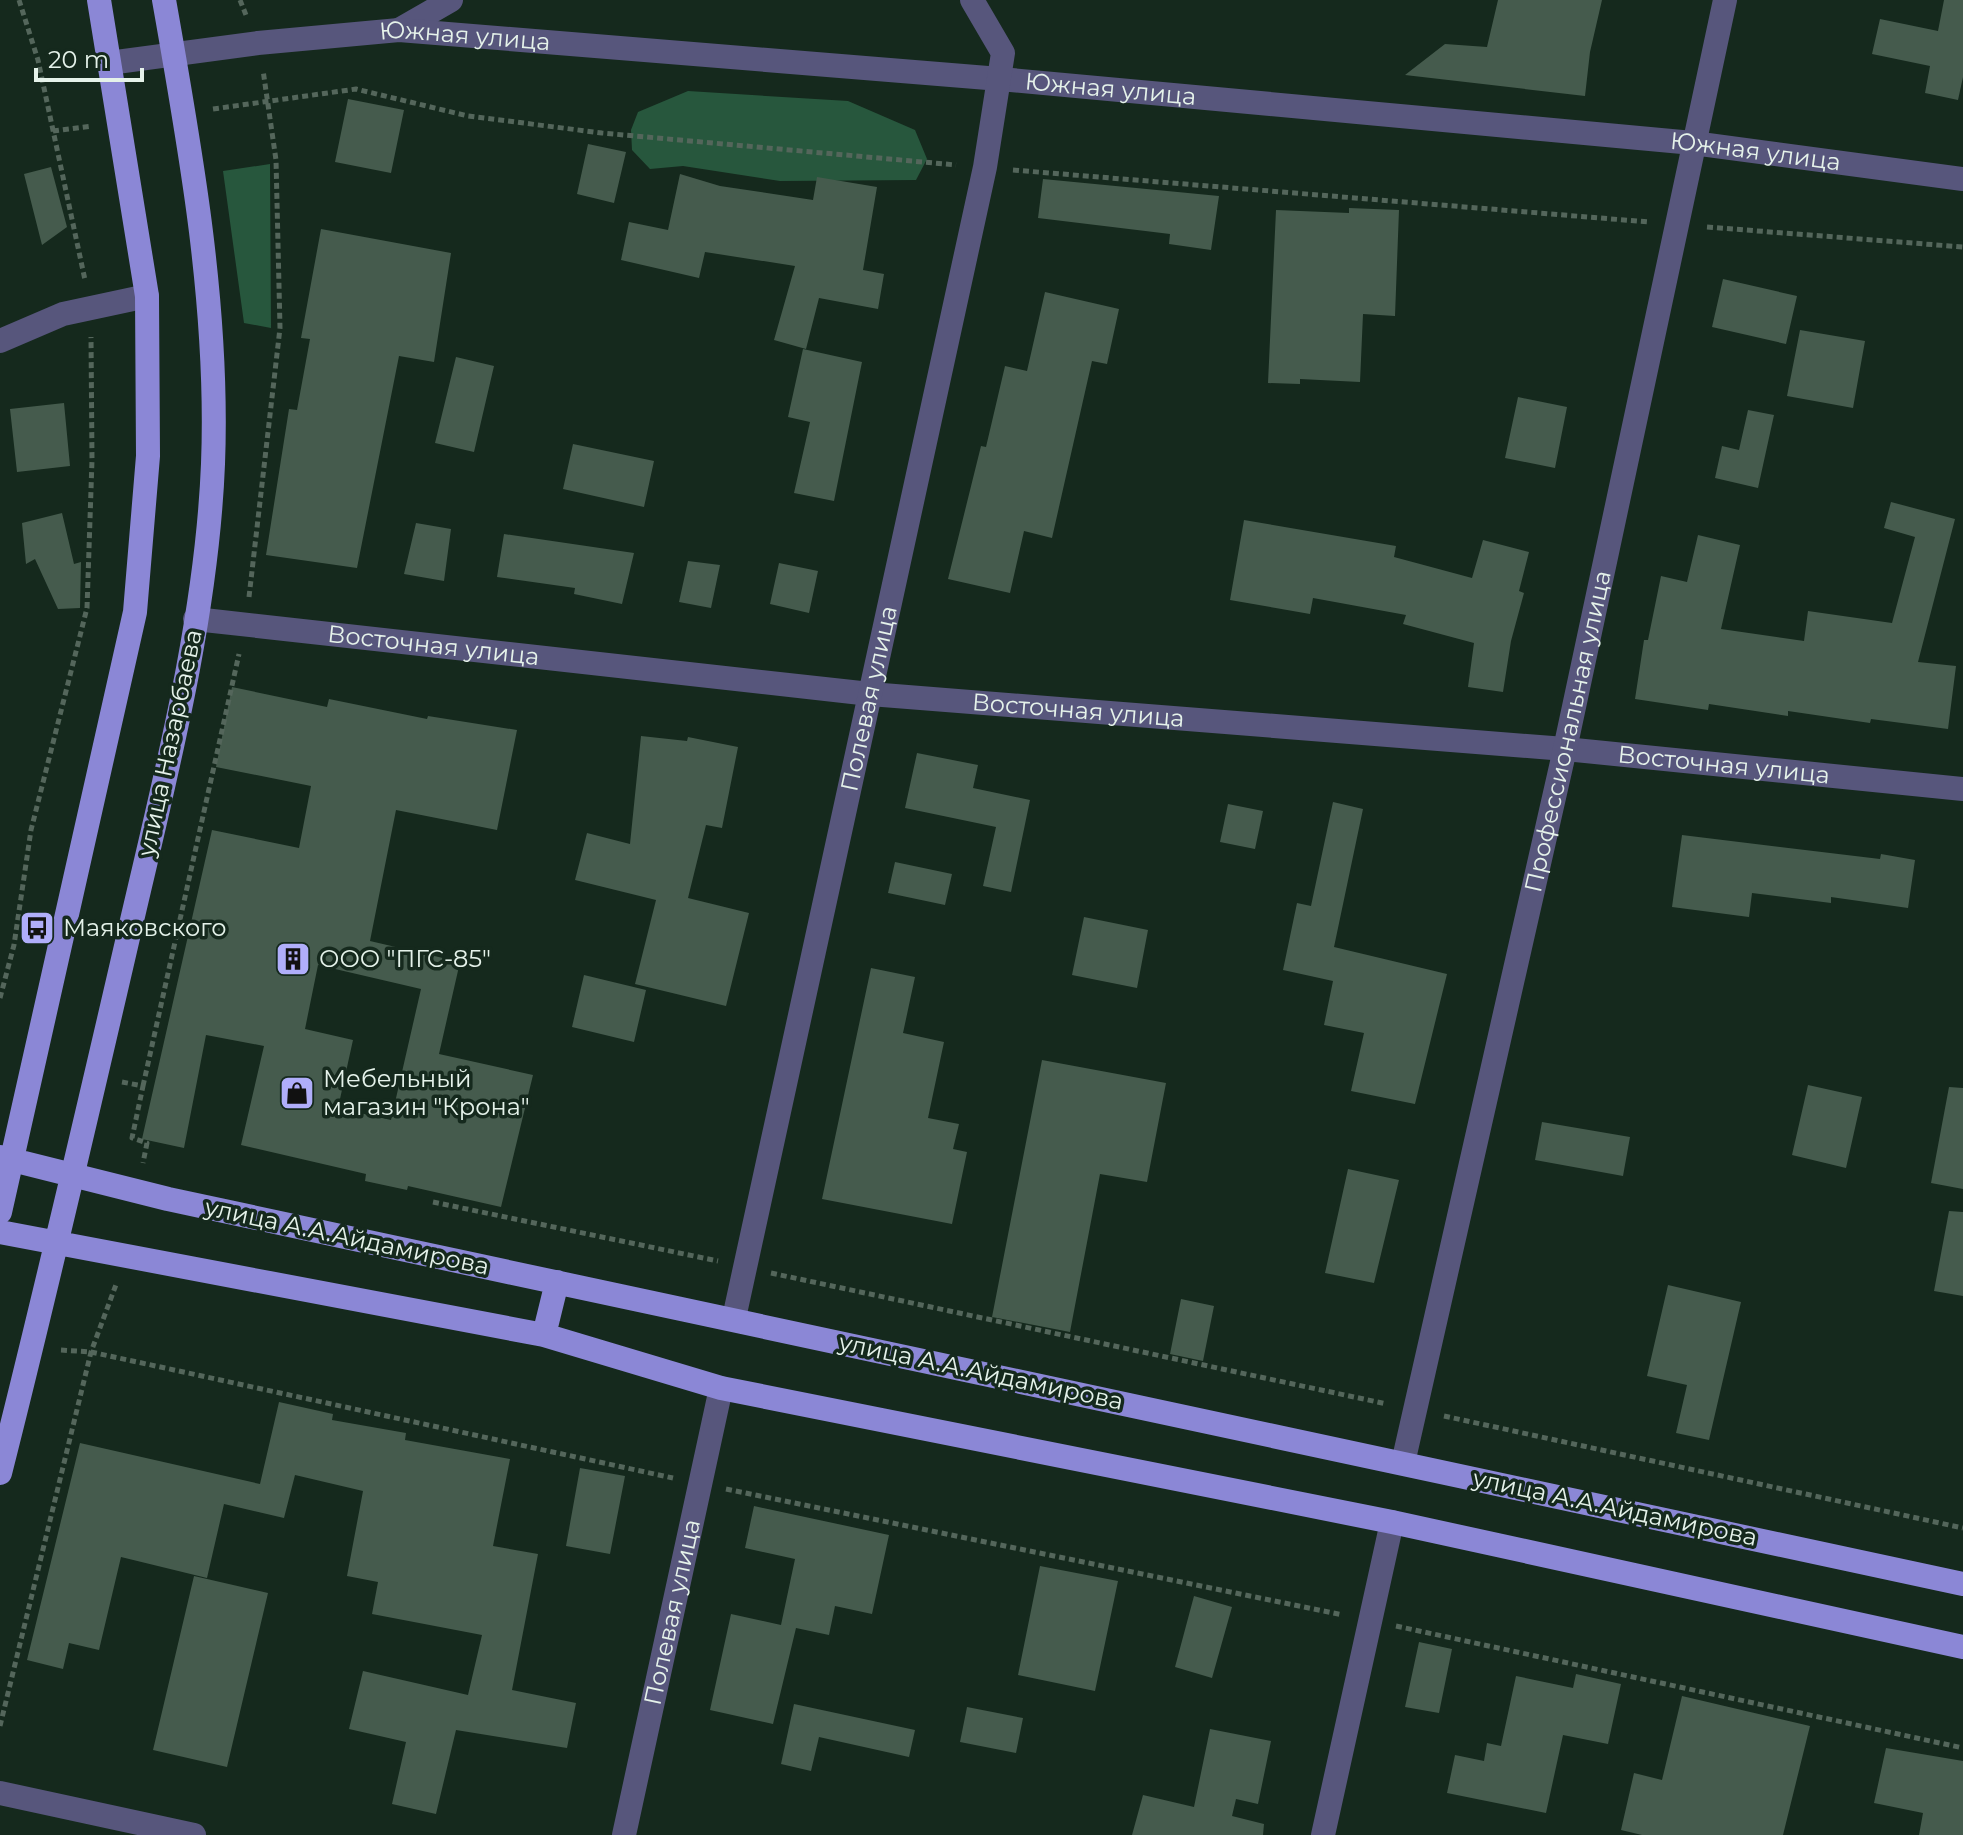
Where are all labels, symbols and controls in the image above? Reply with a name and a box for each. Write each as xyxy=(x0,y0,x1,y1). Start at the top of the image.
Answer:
street label: Южная улица xyxy=(378,15,552,56)
scale bar xyxy=(36,32,142,82)
text: 20 m xyxy=(48,45,109,74)
street label: Южная улица xyxy=(1024,66,1197,111)
street label: Южная улица xyxy=(1669,126,1843,177)
street label: Профессиональная улица xyxy=(1518,568,1617,895)
street label: Полевая улица xyxy=(834,603,903,794)
street label: Восточная улица xyxy=(326,619,541,671)
street label: улица Назарбаева xyxy=(131,627,208,860)
street label: Восточная улица xyxy=(971,687,1186,733)
street label: Восточная улица xyxy=(1617,739,1831,790)
bus stop icon: Маяковского xyxy=(18,909,56,947)
place label: Маяковского xyxy=(63,913,226,942)
building icon: ООО "ПГС-85" xyxy=(274,940,312,978)
place label: ООО "ПГС-85" xyxy=(319,944,491,973)
place label: Мебельный магазин "Крона" xyxy=(323,1064,530,1121)
shop icon: Мебельный магазин "Крона" xyxy=(278,1074,316,1112)
street label: улица А.А.Айдамирова xyxy=(201,1192,492,1281)
street label: улица А.А.Айдамирова xyxy=(835,1327,1126,1416)
street label: улица А.А.Айдамирова xyxy=(1469,1463,1760,1552)
street label: Полевая улица xyxy=(638,1516,706,1708)

